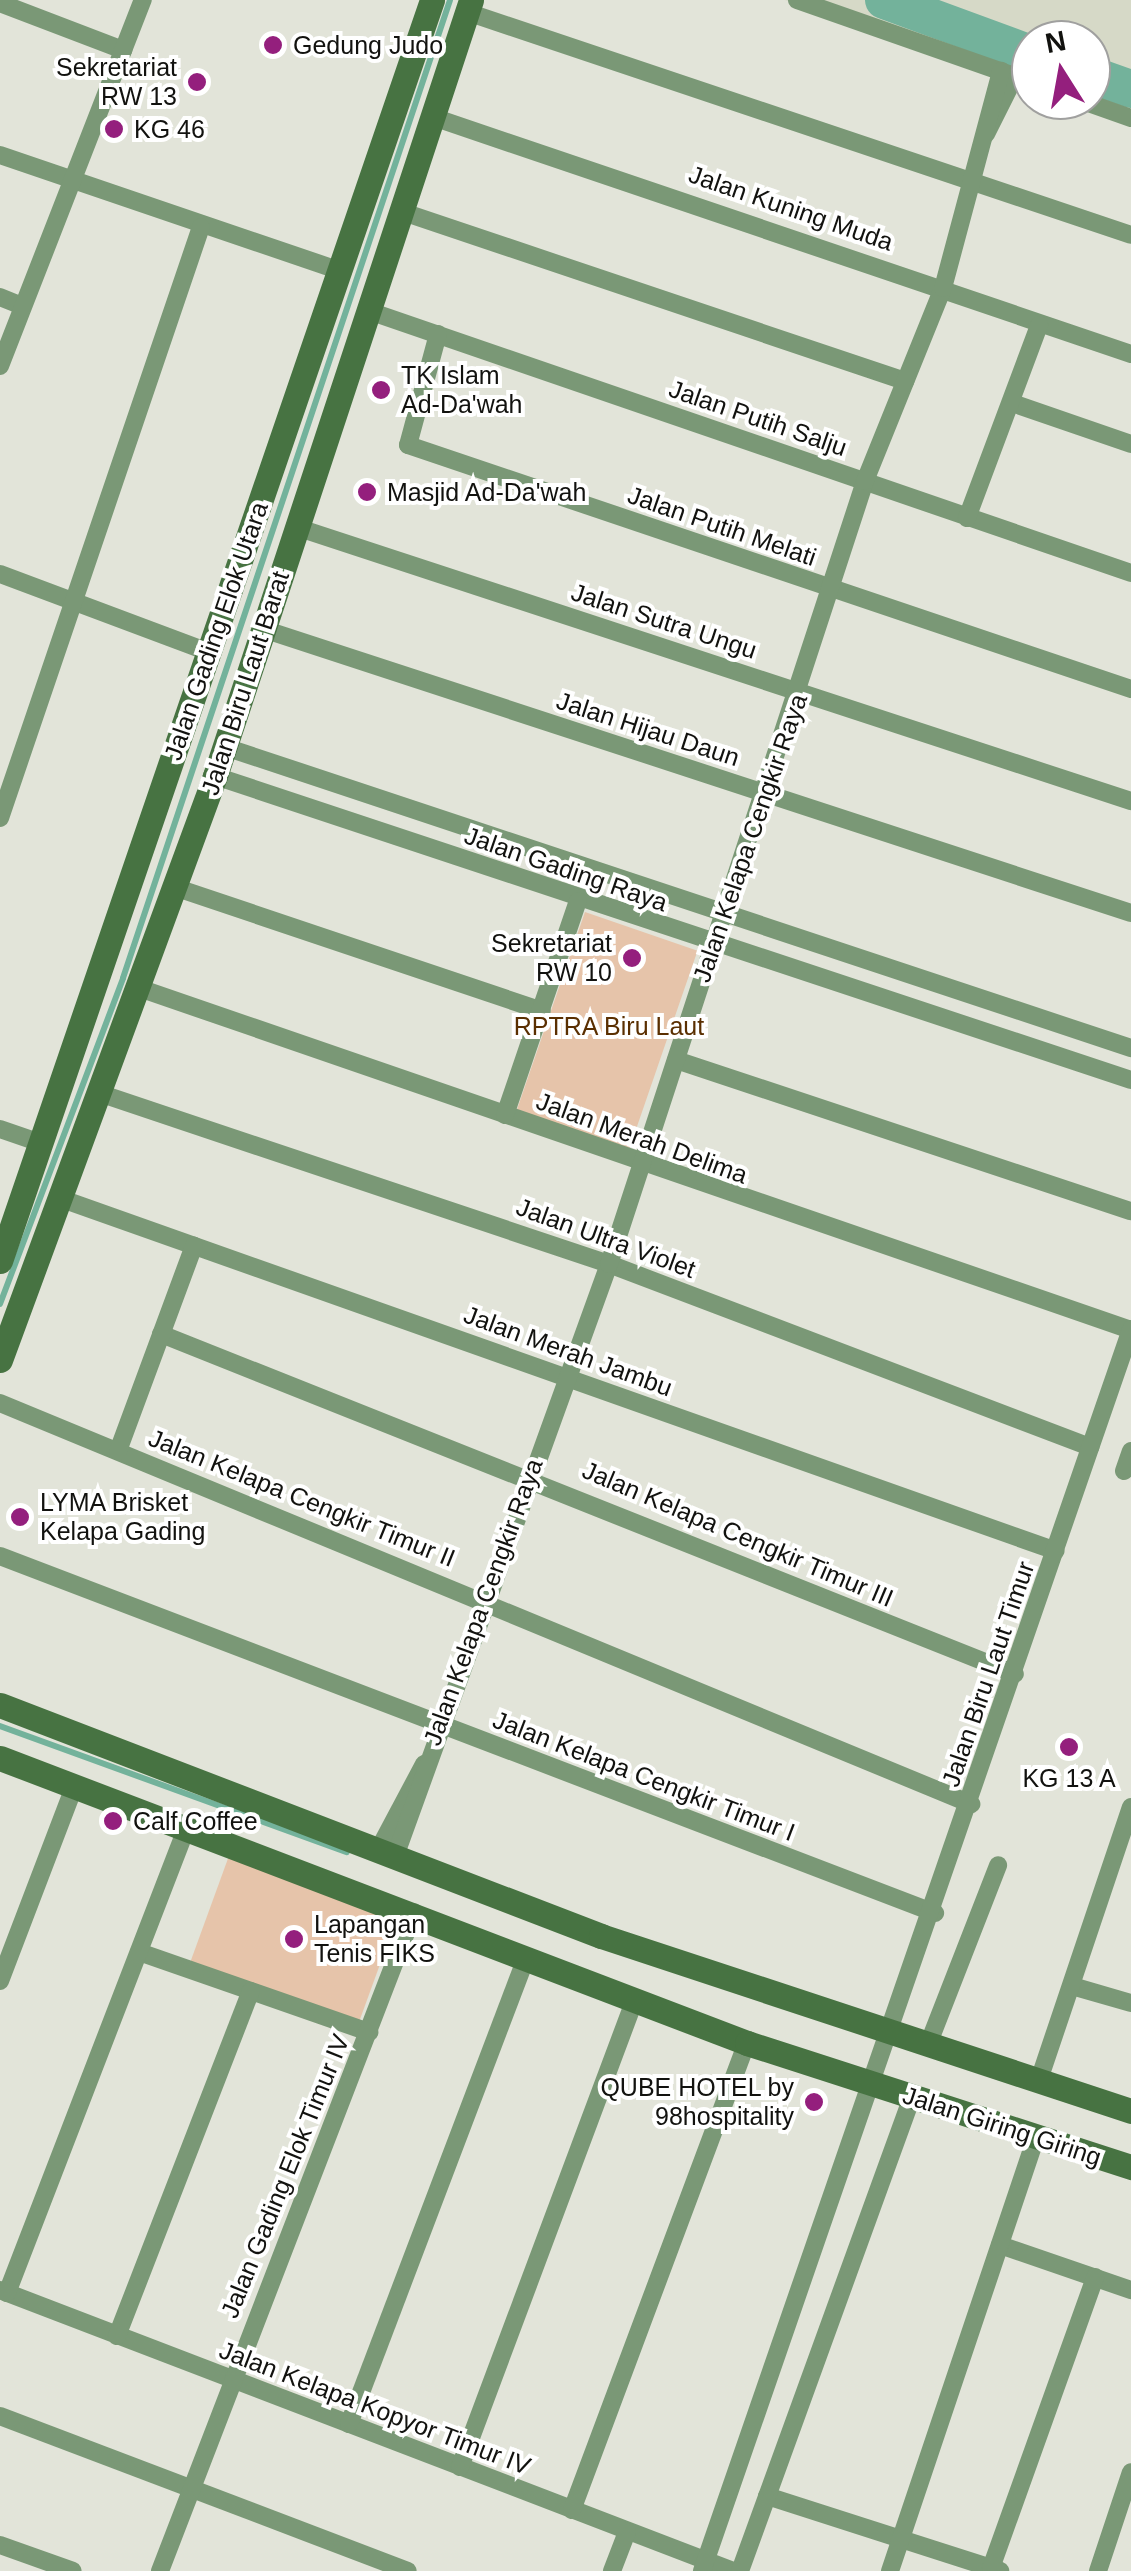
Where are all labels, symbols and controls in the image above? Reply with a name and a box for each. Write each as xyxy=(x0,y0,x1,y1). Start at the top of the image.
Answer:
north arrow xyxy=(1011,20,1111,120)
text: N xyxy=(1043,25,1068,59)
place label: Gedung Judo xyxy=(293,30,443,60)
marker: Gedung Judo xyxy=(262,34,284,56)
place label: Sekretariat RW 13 xyxy=(56,53,177,112)
marker: Sekretariat RW 13 xyxy=(186,71,208,93)
place label: KG 46 xyxy=(134,114,205,144)
marker: KG 46 xyxy=(103,118,125,140)
street label: Jalan Kuning Muda xyxy=(685,159,897,257)
place label: TK Islam Ad-Da'wah xyxy=(401,361,522,420)
street label: Jalan Putih Salju xyxy=(665,374,851,462)
marker: TK Islam Ad-Da'wah xyxy=(370,379,392,401)
place label: Masjid Ad-Da'wah xyxy=(387,477,588,507)
street label: Jalan Putih Melati xyxy=(624,480,820,572)
marker: Masjid Ad-Da'wah xyxy=(356,481,378,503)
street label: Jalan Gading Elok Utara xyxy=(158,498,274,764)
street label: Jalan Biru Laut Barat xyxy=(195,567,295,799)
street label: Jalan Sutra Ungu xyxy=(568,577,760,665)
street label: Jalan Hijau Daun xyxy=(553,685,743,773)
street label: Jalan Kelapa Cengkir Raya xyxy=(687,690,813,986)
street label: Jalan Gading Raya xyxy=(461,820,671,918)
place label: Sekretariat RW 10 xyxy=(491,929,612,988)
marker: Sekretariat RW 10 xyxy=(621,947,643,969)
park label: RPTRA Biru Laut xyxy=(513,1011,705,1041)
street label: Jalan Merah Delima xyxy=(532,1086,752,1190)
street label: Jalan Ultra Violet xyxy=(512,1192,700,1284)
street label: Jalan Merah Jambu xyxy=(460,1299,676,1403)
street label: Jalan Kelapa Cengkir Timur II xyxy=(144,1423,460,1573)
street label: Jalan Kelapa Cengkir Raya xyxy=(417,1455,549,1749)
street label: Jalan Kelapa Cengkir Timur III xyxy=(578,1455,898,1613)
place label: LYMA Brisket Kelapa Gading xyxy=(40,1488,205,1547)
marker: LYMA Brisket Kelapa Gading xyxy=(9,1506,31,1528)
street label: Jalan Biru Laut Timur xyxy=(935,1557,1041,1791)
street label: Jalan Kelapa Cengkir Timur I xyxy=(489,1704,799,1848)
marker: KG 13 A xyxy=(1058,1736,1080,1758)
place label: KG 13 A xyxy=(1022,1763,1116,1793)
place label: Calf Coffee xyxy=(133,1806,258,1836)
marker: Calf Coffee xyxy=(102,1810,124,1832)
place label: Lapangan Tenis FIKS xyxy=(314,1910,435,1969)
marker: Lapangan Tenis FIKS xyxy=(283,1928,305,1950)
street label: Jalan Gading Elok Timur IV xyxy=(214,2030,356,2322)
place label: QUBE HOTEL by 98hospitality xyxy=(600,2073,794,2132)
street label: Jalan Giring Giring xyxy=(899,2080,1105,2172)
marker: QUBE HOTEL by 98hospitality xyxy=(803,2091,825,2113)
street label: Jalan Kelapa Kopyor Timur IV xyxy=(215,2335,535,2481)

